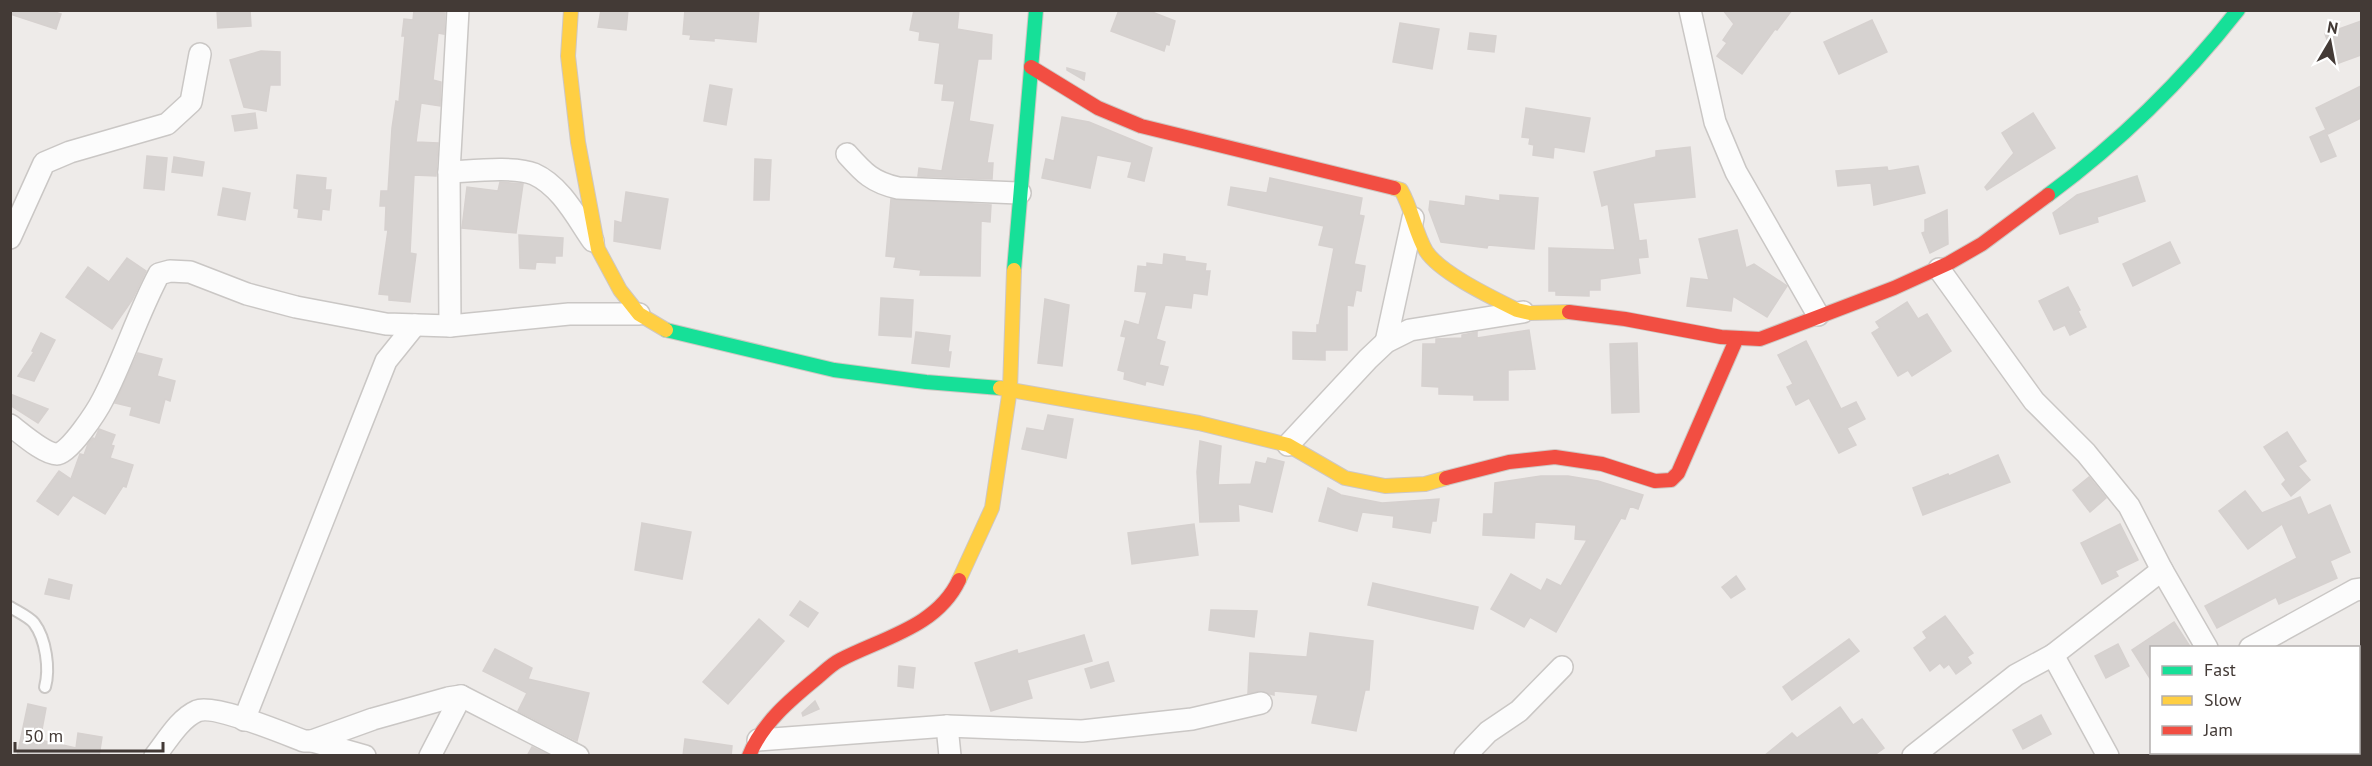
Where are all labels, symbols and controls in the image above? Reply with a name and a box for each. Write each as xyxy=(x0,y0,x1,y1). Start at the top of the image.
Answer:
north arrow xyxy=(2300,12,2360,72)
text: N xyxy=(2326,16,2340,38)
legend xyxy=(2150,646,2360,754)
text: Fast xyxy=(2204,658,2236,681)
text: Slow xyxy=(2204,688,2242,711)
scale bar xyxy=(15,715,164,753)
text: Jam xyxy=(2203,718,2233,741)
text: 50 m xyxy=(24,724,63,747)

